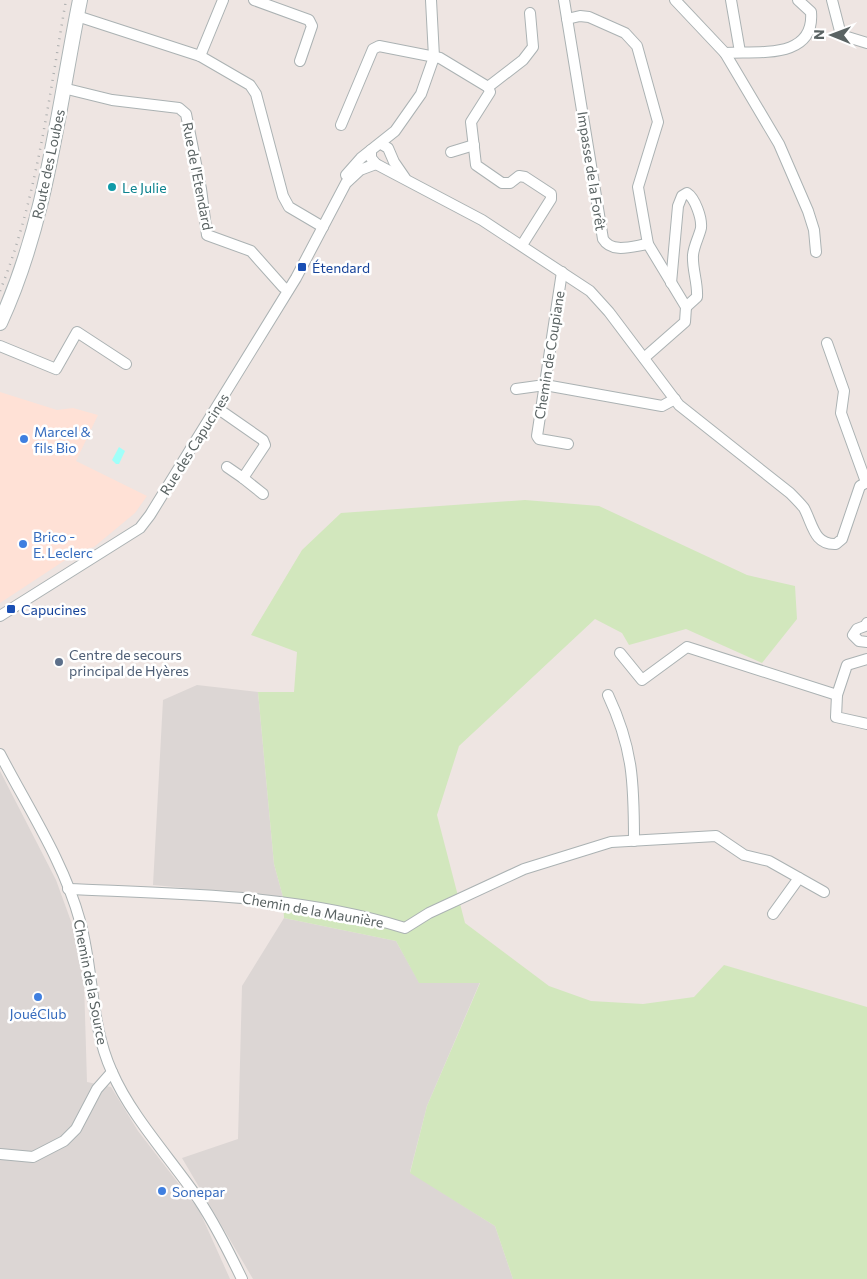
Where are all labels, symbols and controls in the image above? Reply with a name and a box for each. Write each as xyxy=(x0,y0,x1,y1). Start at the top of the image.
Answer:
north arrow xyxy=(807,10,857,60)
text: N xyxy=(810,29,827,40)
street label: Route des Loubes xyxy=(28,108,68,220)
street label: Impasse de la Forêt xyxy=(574,110,610,232)
street label: Rue de l'Etendard xyxy=(179,120,217,232)
place label: Le Julie xyxy=(122,179,167,196)
marker: Le Julie xyxy=(106,181,118,193)
place label: Étendard xyxy=(312,259,370,276)
marker: Étendard xyxy=(296,261,308,273)
street label: Chemin de Coupiane xyxy=(530,289,568,421)
street label: Rue des Capucines xyxy=(156,390,232,498)
place label: Marcel & fils Bio xyxy=(34,423,91,456)
marker: Marcel & fils Bio xyxy=(18,433,30,445)
place label: Brico - E. Leclerc xyxy=(33,528,93,561)
marker: Brico - E. Leclerc xyxy=(17,538,29,550)
place label: Capucines xyxy=(21,601,86,618)
marker: Capucines xyxy=(5,603,17,615)
place label: Centre de secours principal de Hyères xyxy=(69,646,189,679)
marker: Centre de secours principal de Hyères xyxy=(53,656,65,668)
street label: Chemin de la Maunière xyxy=(241,889,385,931)
street label: Chemin de la Source xyxy=(71,918,111,1046)
marker: JouéClub xyxy=(32,991,44,1003)
place label: JouéClub xyxy=(10,1005,66,1022)
place label: Sonepar xyxy=(172,1183,226,1200)
marker: Sonepar xyxy=(156,1185,168,1197)

